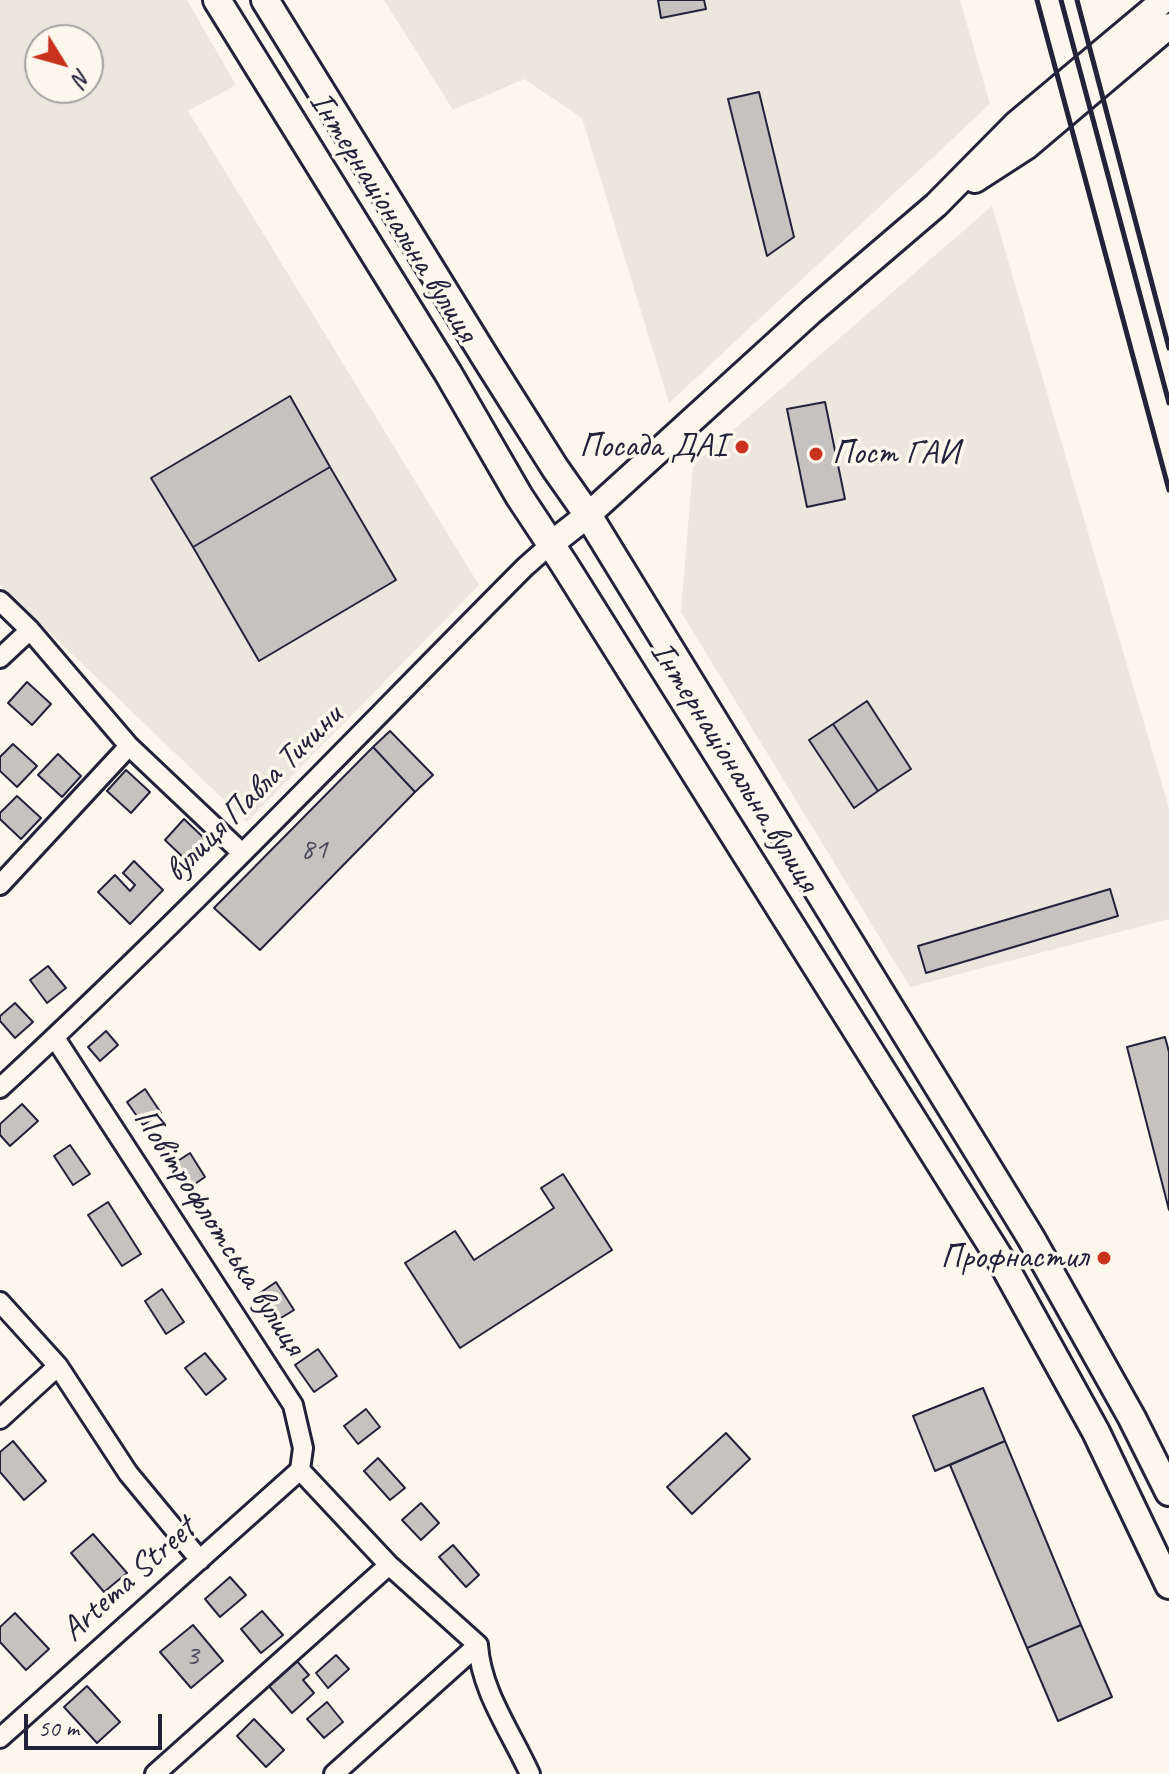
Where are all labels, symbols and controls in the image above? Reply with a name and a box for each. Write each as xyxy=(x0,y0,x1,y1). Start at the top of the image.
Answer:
north arrow xyxy=(24,24,104,104)
text: N xyxy=(66,63,97,91)
street label: Інтернаціональна вулиця xyxy=(299,84,487,350)
place label: Посада ДАІ xyxy=(579,427,726,467)
place label: Пост ГАИ xyxy=(832,434,958,474)
marker: Посада ДАІ xyxy=(733,438,751,456)
marker: Пост ГАИ xyxy=(807,445,825,463)
street label: Інтернаціональна вулиця xyxy=(640,634,828,900)
street label: вулиця Павла Тичини xyxy=(157,697,351,891)
house number: 81 xyxy=(301,832,327,868)
street label: Повітрофлотська вулиця xyxy=(124,1101,314,1363)
place label: Профнастил xyxy=(940,1238,1088,1278)
marker: Профнастил xyxy=(1095,1249,1113,1267)
street label: Artema Street xyxy=(54,1509,204,1651)
house number: 3 xyxy=(185,1638,199,1674)
scale bar xyxy=(28,1698,166,1748)
text: 50 m xyxy=(38,1713,79,1743)

